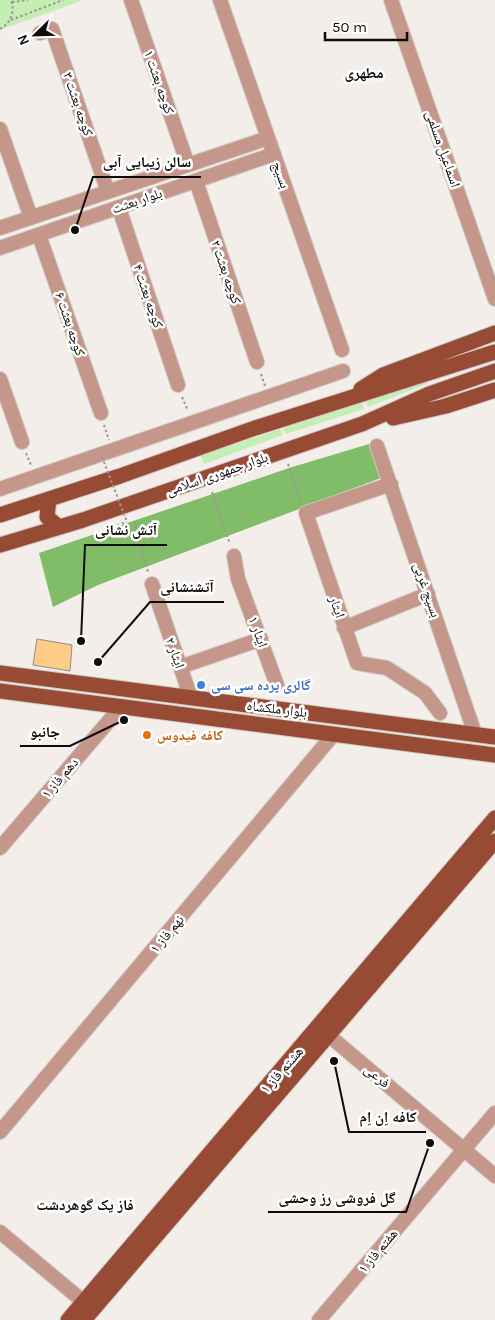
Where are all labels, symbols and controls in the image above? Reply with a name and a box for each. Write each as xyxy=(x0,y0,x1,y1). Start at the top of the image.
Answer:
north arrow xyxy=(10,10,60,60)
scale bar xyxy=(325,10,408,42)
text: 50 m xyxy=(332,18,367,36)
text: N xyxy=(14,32,33,48)
street label: کوچه بعثت ۱ xyxy=(140,48,178,116)
district label: مطهری xyxy=(344,64,384,82)
street label: کوچه بعثت ۳ xyxy=(59,70,97,138)
street label: اسماعیل مسلمی xyxy=(422,108,464,190)
callout: سالن زیبایی آبی xyxy=(93,147,201,177)
text: سالن زیبایی آبی xyxy=(103,153,191,171)
street label: بسیج xyxy=(268,159,294,191)
street label: بلوار بعثت xyxy=(110,184,164,218)
street label: کوچه بعثت ۲ xyxy=(207,238,245,306)
street label: کوچه بعثت ۴ xyxy=(129,262,167,330)
street label: کوچه بعثت ۶ xyxy=(51,290,89,358)
street label: بلوار جمهوری اسلامی xyxy=(164,449,270,499)
callout: آتش نشانی xyxy=(85,515,167,545)
text: آتش نشانی xyxy=(95,521,158,539)
street label: بسیج غربی xyxy=(409,560,444,620)
callout: آتشنشانی xyxy=(150,572,224,602)
text: آتشنشانی xyxy=(160,578,215,596)
street label: ایثار xyxy=(325,593,349,620)
street label: ایثار ۱ xyxy=(245,614,271,650)
street label: ایثار ۲ xyxy=(162,635,188,671)
place label: گالری پرده سی سی xyxy=(211,677,311,694)
marker: گالری پرده سی سی xyxy=(195,679,207,691)
street label: بلوار ملکشاه xyxy=(246,697,308,721)
callout: جانبو xyxy=(20,716,70,746)
text: جانبو xyxy=(30,723,60,741)
place label: كافه فيدوس xyxy=(157,727,223,744)
marker: كافه فيدوس xyxy=(141,729,153,741)
street label: دهم فاز ۱ xyxy=(38,754,83,803)
street label: نهم فاز ۱ xyxy=(146,911,189,957)
street label: هشتم فاز ۱ xyxy=(257,1043,308,1098)
street label: فرعی xyxy=(361,1060,393,1092)
callout: کافه اِن اِم xyxy=(349,1102,426,1132)
text: کافه اِن اِم xyxy=(359,1108,417,1127)
callout: گل فروشی رز وحشی xyxy=(268,1182,406,1212)
text: گل فروشی رز وحشی xyxy=(278,1189,396,1207)
district label: فاز یک گوهردشت xyxy=(36,1196,134,1214)
street label: هفتم فاز ۱ xyxy=(355,1225,402,1277)

